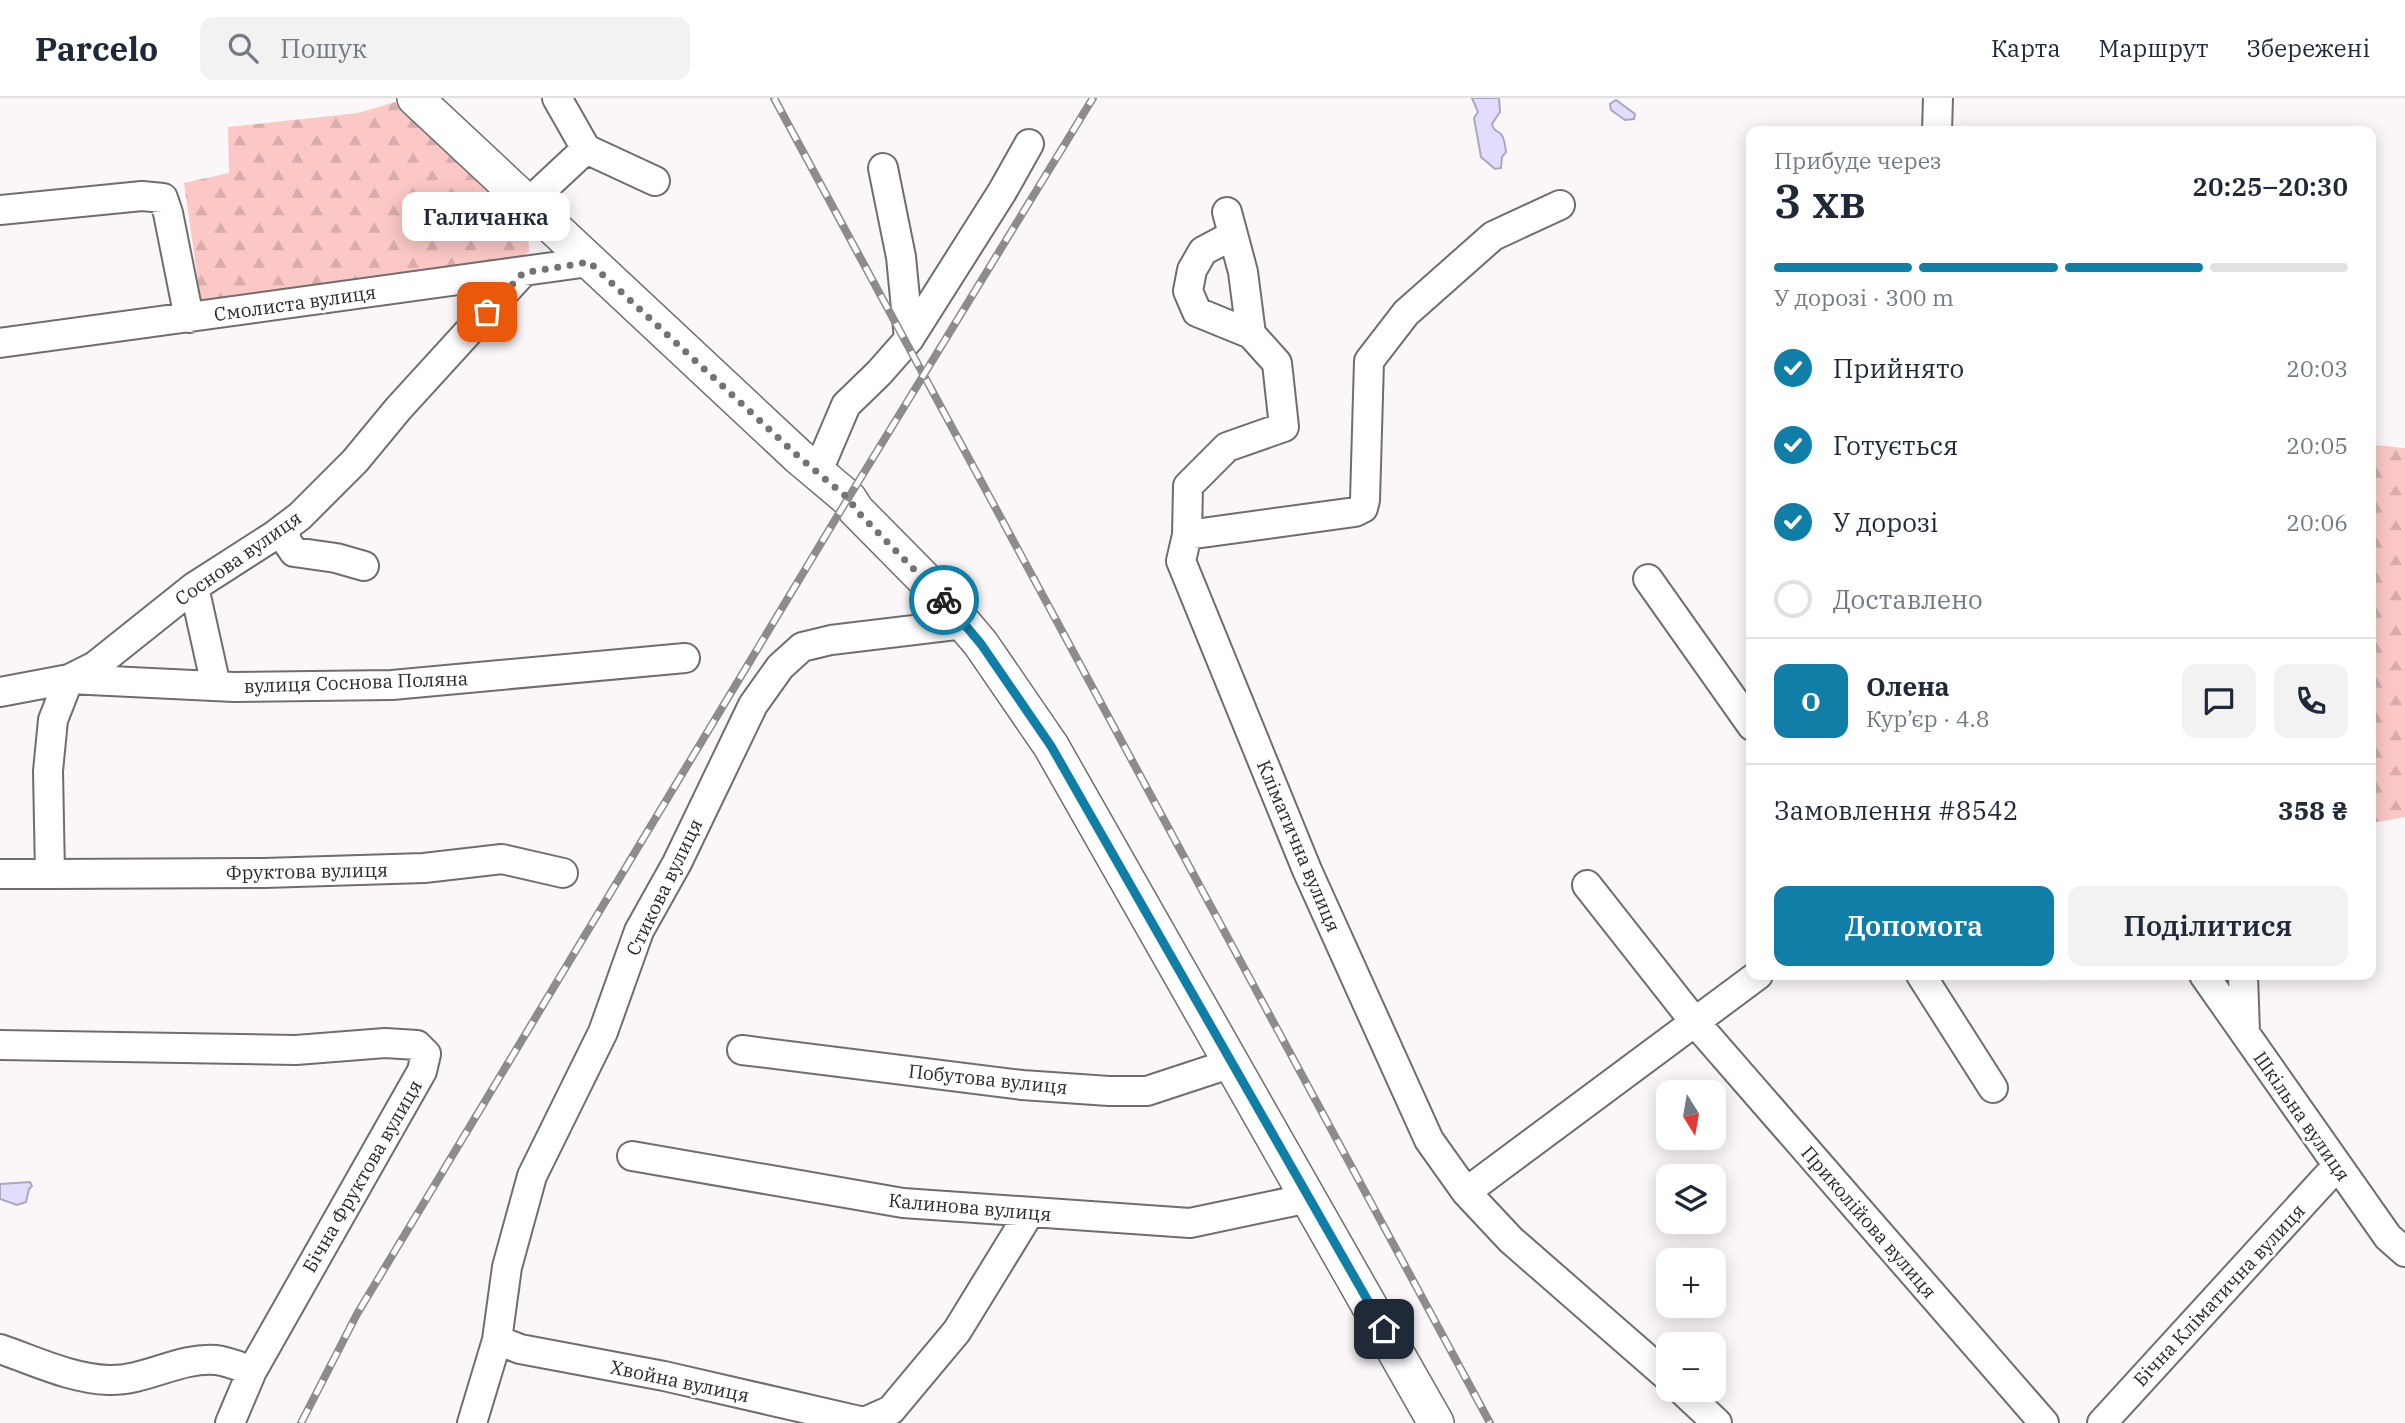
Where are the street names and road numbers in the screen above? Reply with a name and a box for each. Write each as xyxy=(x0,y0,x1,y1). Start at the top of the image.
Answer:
street label: Смолиста вулиця xyxy=(212,280,378,326)
street label: Соснова вулиця xyxy=(170,505,306,611)
street label: вулиця Соснова Поляна xyxy=(243,666,469,698)
street label: Кліматична вулиця xyxy=(1252,756,1346,936)
street label: Стикова вулиця xyxy=(621,815,707,959)
street label: Фруктова вулиця xyxy=(226,858,388,884)
street label: Шкільна вулиця xyxy=(2248,1046,2356,1186)
street label: Побутова вулиця xyxy=(907,1059,1069,1099)
street label: Бічна Фруктова вулиця xyxy=(297,1075,427,1277)
street label: Приколійова вулиця xyxy=(1796,1141,1942,1303)
street label: Калинова вулиця xyxy=(887,1188,1053,1226)
street label: Бічна Кліматична вулиця xyxy=(2128,1199,2310,1391)
street label: Хвойна вулиця xyxy=(608,1355,752,1407)

